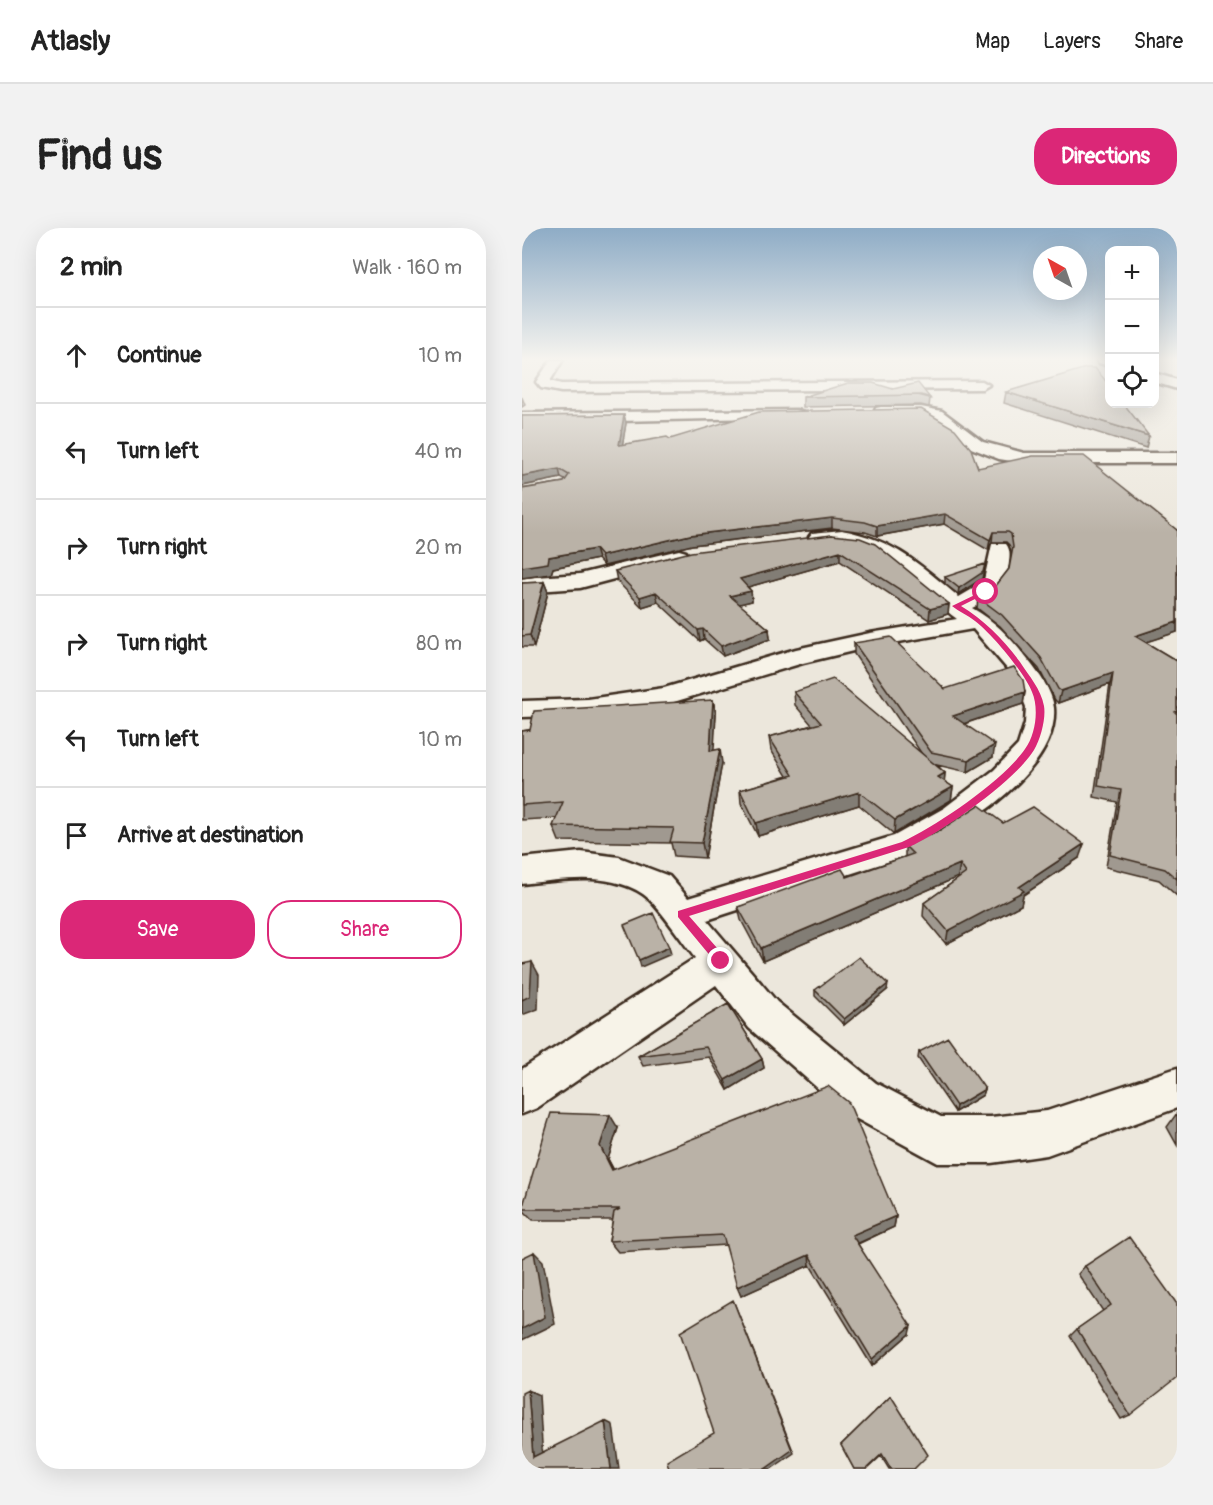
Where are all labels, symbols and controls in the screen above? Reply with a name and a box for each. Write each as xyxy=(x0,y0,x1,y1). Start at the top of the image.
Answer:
text: Atlasly xyxy=(30,24,110,59)
text: Map xyxy=(975,28,1010,55)
text: Layers xyxy=(1043,28,1101,55)
text: Share xyxy=(1134,28,1183,55)
button: Directions xyxy=(1034,128,1177,185)
text: Find us xyxy=(36,130,162,182)
north arrow xyxy=(1033,246,1087,300)
map controls xyxy=(1105,246,1159,408)
button: + xyxy=(1105,246,1159,300)
text: 2 min xyxy=(60,251,122,283)
text: Walk · 160 m xyxy=(352,255,462,280)
button: − xyxy=(1105,300,1159,354)
icon: ahead xyxy=(60,339,93,372)
text: Continue xyxy=(117,341,201,369)
text: 10 m xyxy=(418,343,462,368)
button: locate xyxy=(1105,354,1159,408)
icon: left xyxy=(60,435,93,468)
text: Turn left xyxy=(117,437,199,465)
text: 40 m xyxy=(415,439,462,464)
icon: right xyxy=(60,531,93,564)
text: Turn right xyxy=(117,533,207,561)
text: 20 m xyxy=(415,535,462,560)
route start xyxy=(972,578,998,604)
icon: right xyxy=(60,627,93,660)
text: Turn right xyxy=(117,629,207,657)
text: 80 m xyxy=(416,631,462,656)
icon: left xyxy=(60,723,93,756)
text: Turn left xyxy=(117,725,199,753)
text: 10 m xyxy=(418,727,462,752)
icon: arrive xyxy=(60,819,93,852)
text: Arrive at destination xyxy=(117,821,303,849)
button: Save xyxy=(60,900,255,959)
button: Share xyxy=(267,900,462,959)
route end xyxy=(707,947,733,973)

